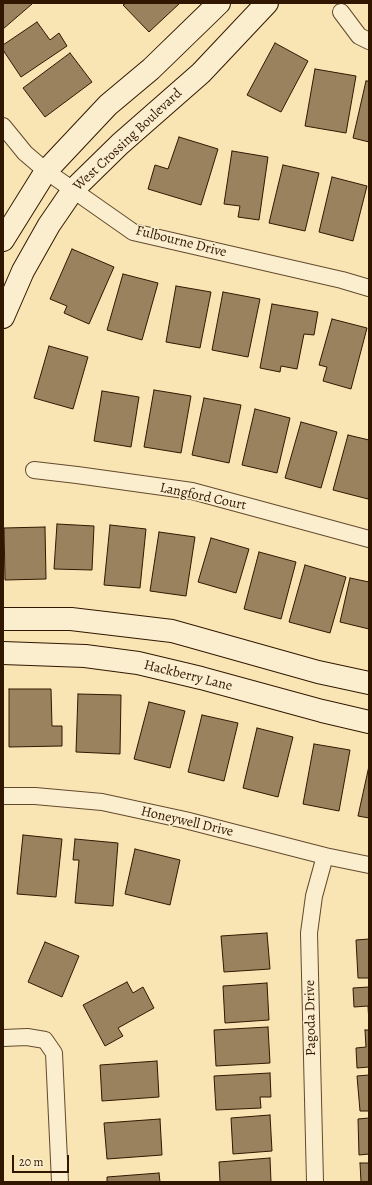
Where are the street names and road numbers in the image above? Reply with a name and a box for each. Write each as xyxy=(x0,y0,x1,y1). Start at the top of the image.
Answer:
street label: West Crossing Boulevard xyxy=(70,85,186,195)
street label: Fulbourne Drive xyxy=(134,223,228,261)
street label: Langford Court xyxy=(158,480,248,514)
street label: Hackberry Lane xyxy=(142,657,234,695)
street label: Honeywell Drive xyxy=(139,803,235,841)
street label: Pagoda Drive xyxy=(302,980,320,1056)

